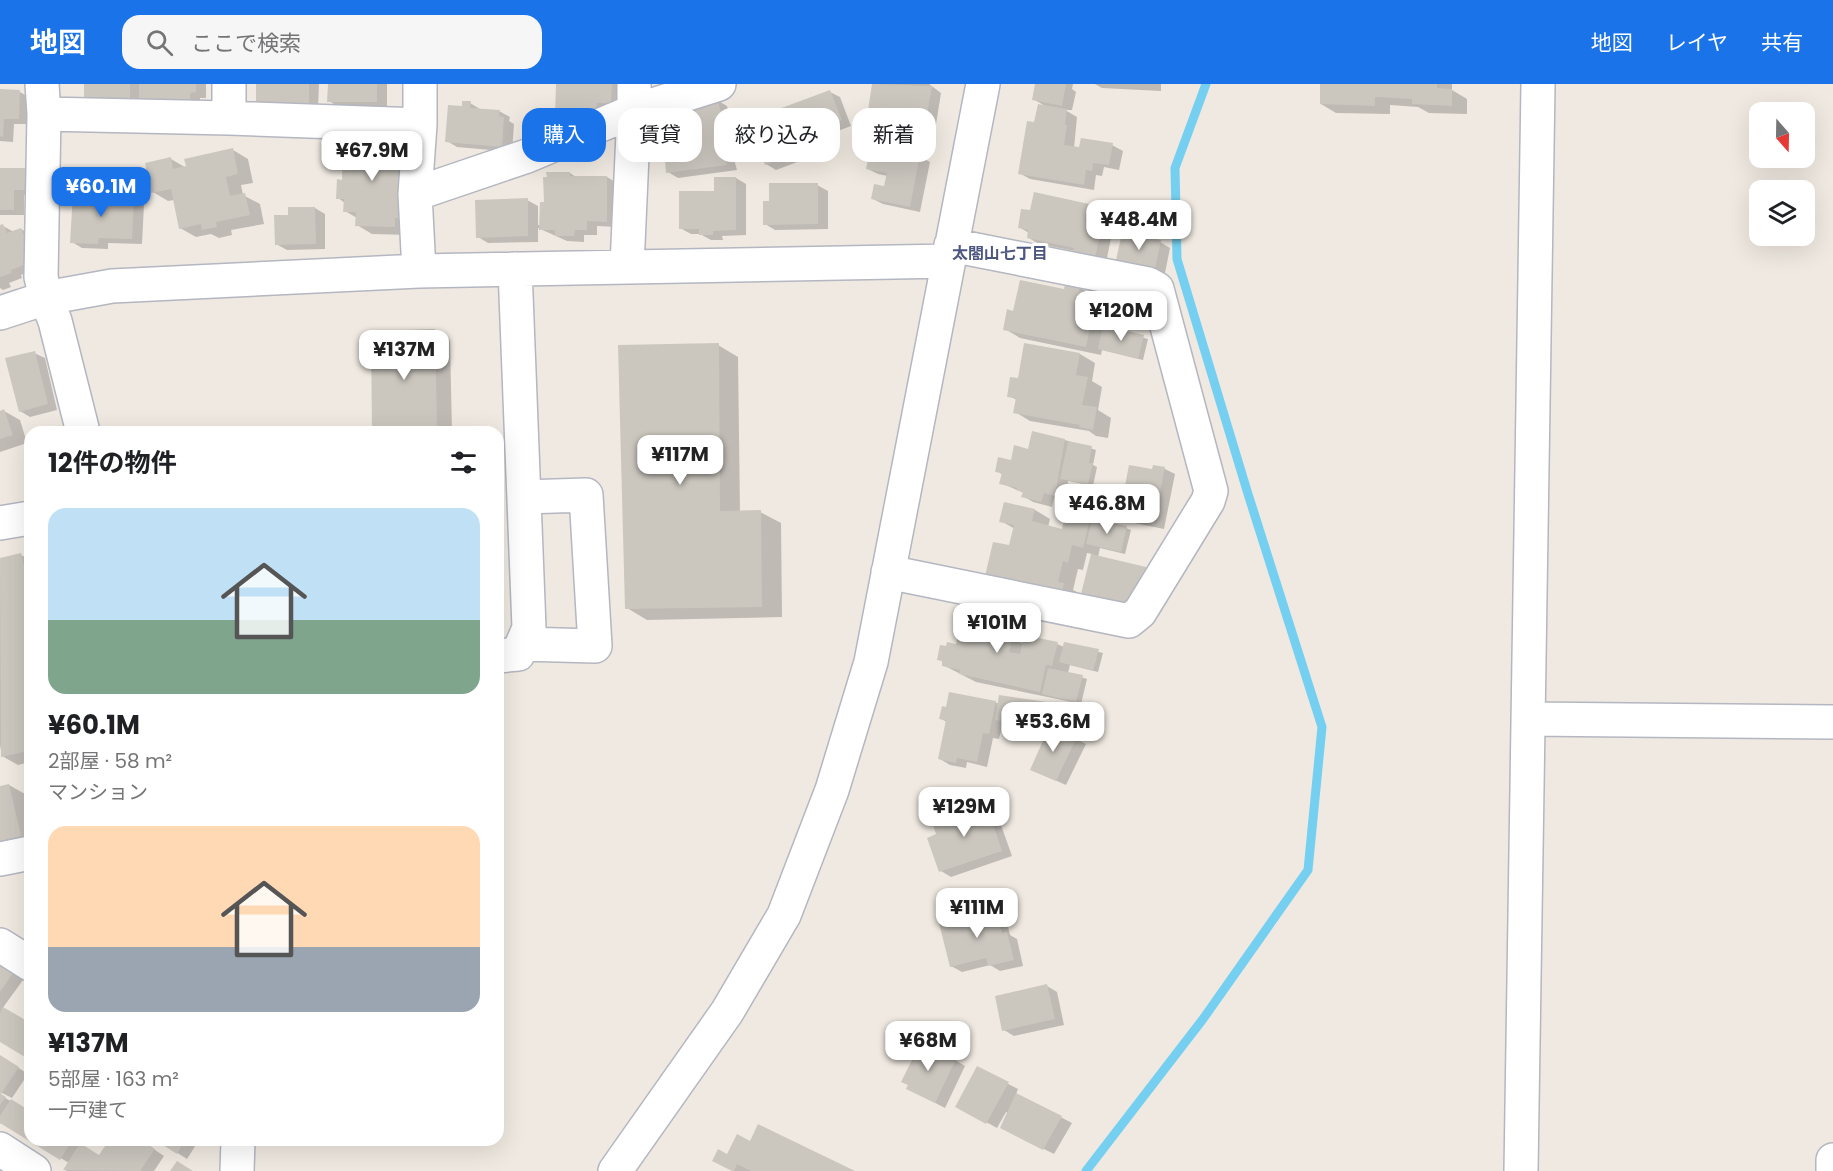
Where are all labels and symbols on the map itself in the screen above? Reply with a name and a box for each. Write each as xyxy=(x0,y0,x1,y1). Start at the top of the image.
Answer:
north arrow xyxy=(1749,102,1815,168)
pin: ¥67.9M xyxy=(323,131,421,182)
pin: ¥60.1M xyxy=(52,167,150,218)
pin: ¥48.4M xyxy=(1090,200,1188,251)
district label: 太閤山七丁目 xyxy=(952,242,1048,265)
pin: ¥120M xyxy=(1079,291,1163,342)
pin: ¥137M xyxy=(362,330,446,381)
pin: ¥117M xyxy=(638,435,722,486)
pin: ¥46.8M xyxy=(1058,484,1156,535)
pin: ¥101M xyxy=(955,603,1039,654)
pin: ¥53.6M xyxy=(1004,702,1102,753)
pin: ¥129M xyxy=(922,787,1006,838)
pin: ¥111M xyxy=(935,888,1019,939)
pin: ¥68M xyxy=(892,1021,964,1072)

